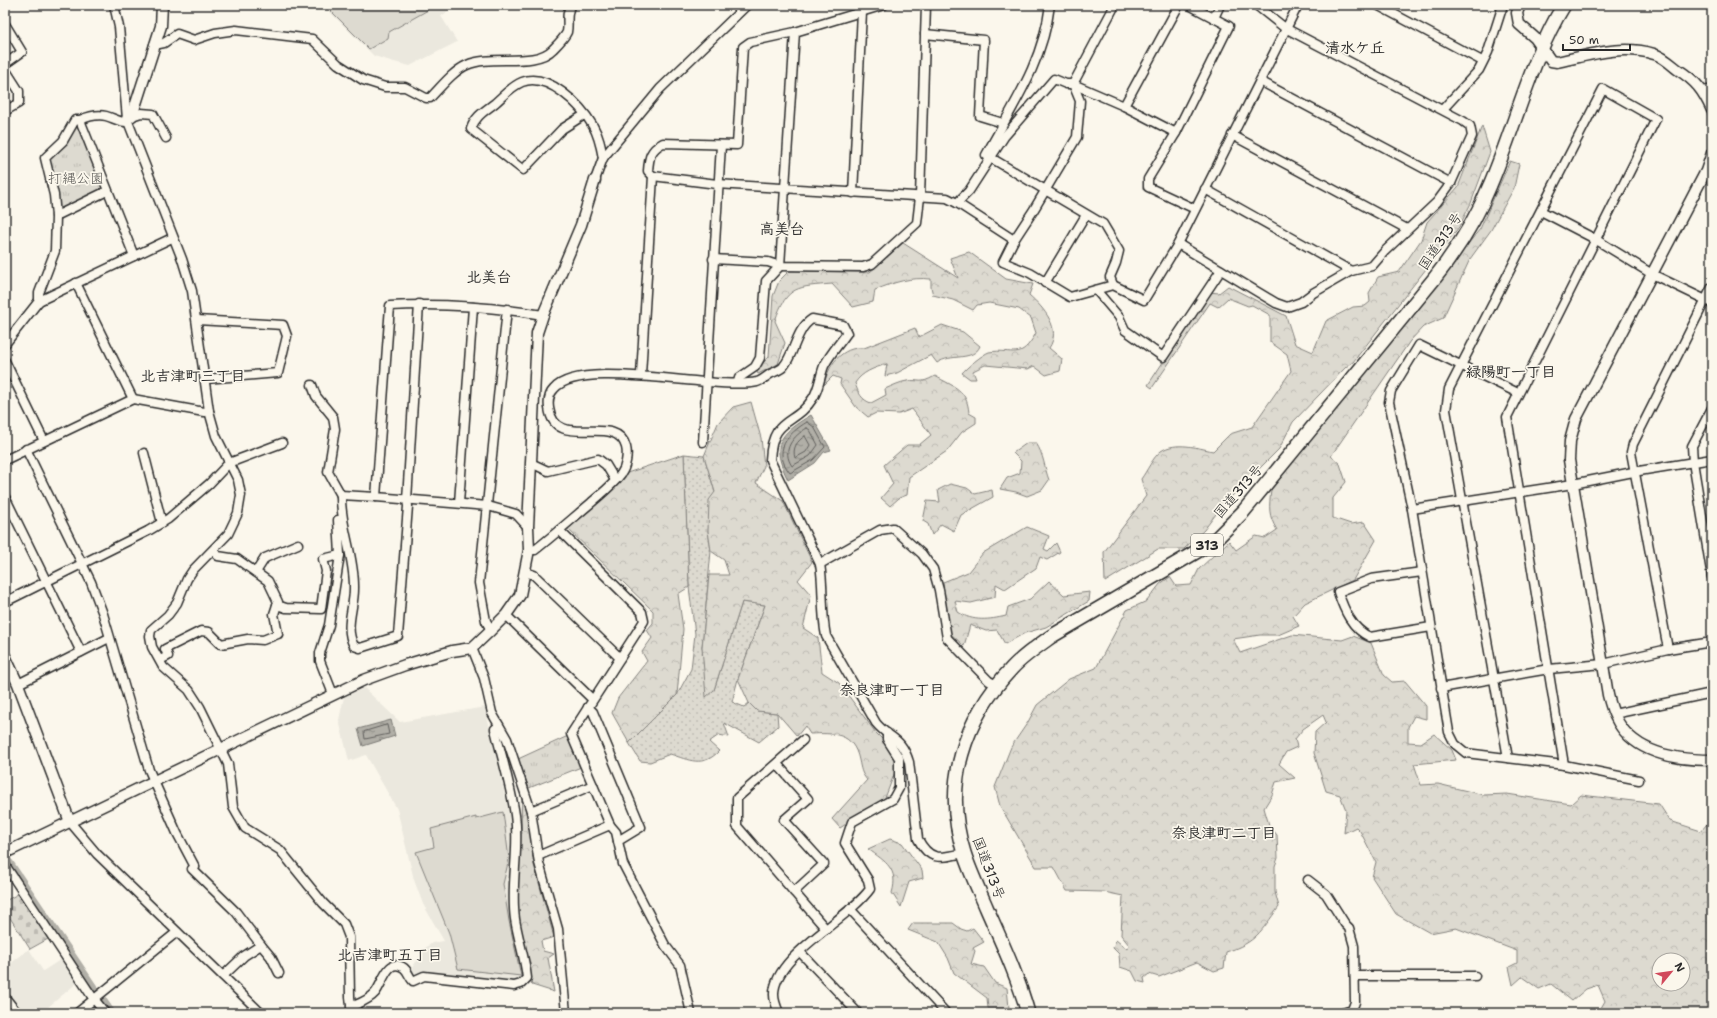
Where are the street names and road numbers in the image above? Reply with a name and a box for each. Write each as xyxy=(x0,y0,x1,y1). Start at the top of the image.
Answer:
street label: 国道313号 xyxy=(1414,209,1466,273)
street label: 国道313号 xyxy=(1210,460,1266,522)
road number: 313 xyxy=(1191,534,1223,556)
street label: 国道313号 xyxy=(969,834,1009,902)

